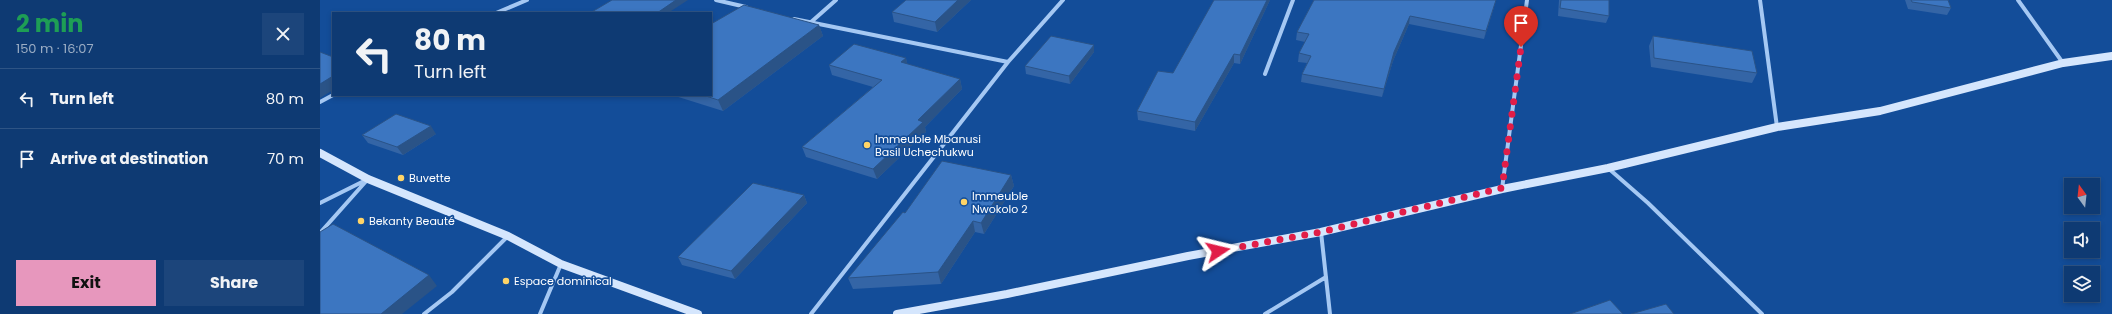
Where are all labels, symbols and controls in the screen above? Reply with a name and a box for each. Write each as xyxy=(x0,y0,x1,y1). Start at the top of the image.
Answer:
pin xyxy=(1504,6,1538,47)
text: 2 min xyxy=(16,7,83,40)
icon: arrive xyxy=(1510,12,1532,34)
button: close xyxy=(262,13,304,55)
text: 80 m xyxy=(414,21,486,60)
icon: left xyxy=(348,28,400,80)
text: 150 m · 16:07 xyxy=(16,39,94,58)
text: Turn left xyxy=(414,59,486,84)
icon: left xyxy=(16,88,38,110)
text: Turn left xyxy=(50,88,114,109)
text: 80 m xyxy=(266,88,304,109)
place label: Immeuble Mbanusi Basil Uchechukwu xyxy=(875,131,981,160)
marker: Immeuble Mbanusi Basil Uchechukwu xyxy=(862,140,872,150)
icon: arrive xyxy=(16,148,38,170)
text: Arrive at destination xyxy=(50,148,208,169)
text: 70 m xyxy=(267,148,304,169)
place label: Buvette xyxy=(409,170,451,186)
marker: Buvette xyxy=(396,173,406,183)
north arrow xyxy=(2064,178,2100,214)
map controls xyxy=(2064,178,2100,302)
place label: Immeuble Nwokolo 2 xyxy=(972,188,1028,217)
marker: Immeuble Nwokolo 2 xyxy=(959,197,969,207)
place label: Bekanty Beauté xyxy=(369,213,455,229)
marker: Bekanty Beauté xyxy=(356,216,366,226)
button: sound xyxy=(2064,222,2100,258)
position arrow xyxy=(1197,230,1239,272)
button: Exit xyxy=(16,260,156,306)
button: Share xyxy=(164,260,304,306)
button: layers xyxy=(2064,266,2100,302)
place label: Espace dominical xyxy=(514,273,612,289)
marker: Espace dominical xyxy=(501,276,511,286)

